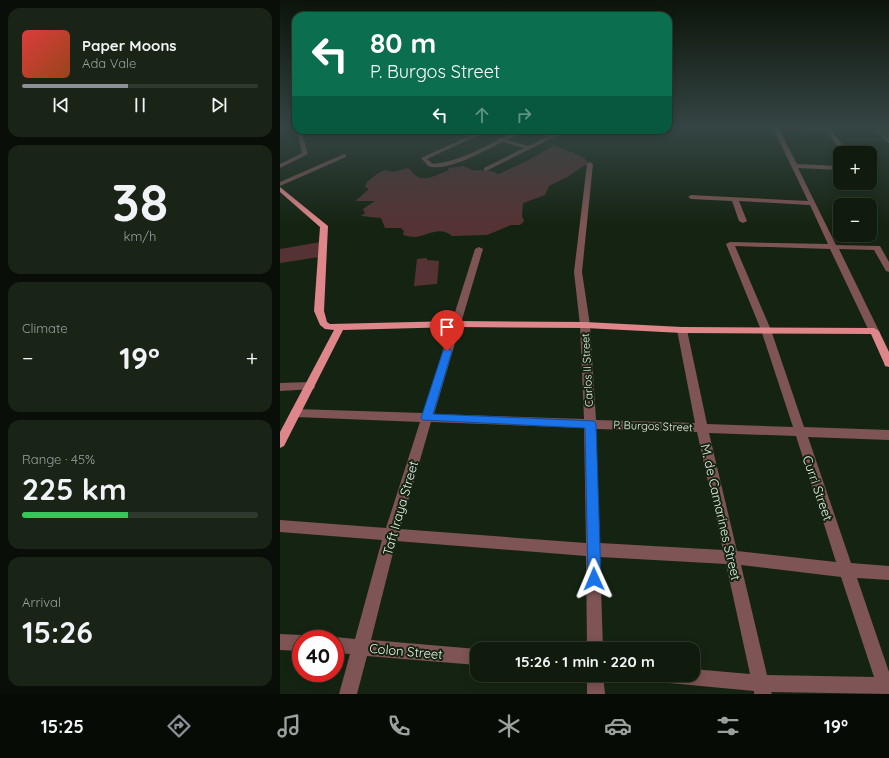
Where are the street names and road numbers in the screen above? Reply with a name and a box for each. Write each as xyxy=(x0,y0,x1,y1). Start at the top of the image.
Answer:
street label: Carlos II Street xyxy=(578,332,596,407)
street label: P. Burgos Street xyxy=(613,418,693,434)
street label: M. de Camarines Street xyxy=(698,442,744,582)
street label: Curri Street xyxy=(799,453,837,523)
street label: Taft Iraya Street xyxy=(379,459,421,557)
street label: Colon Street xyxy=(369,640,443,662)

